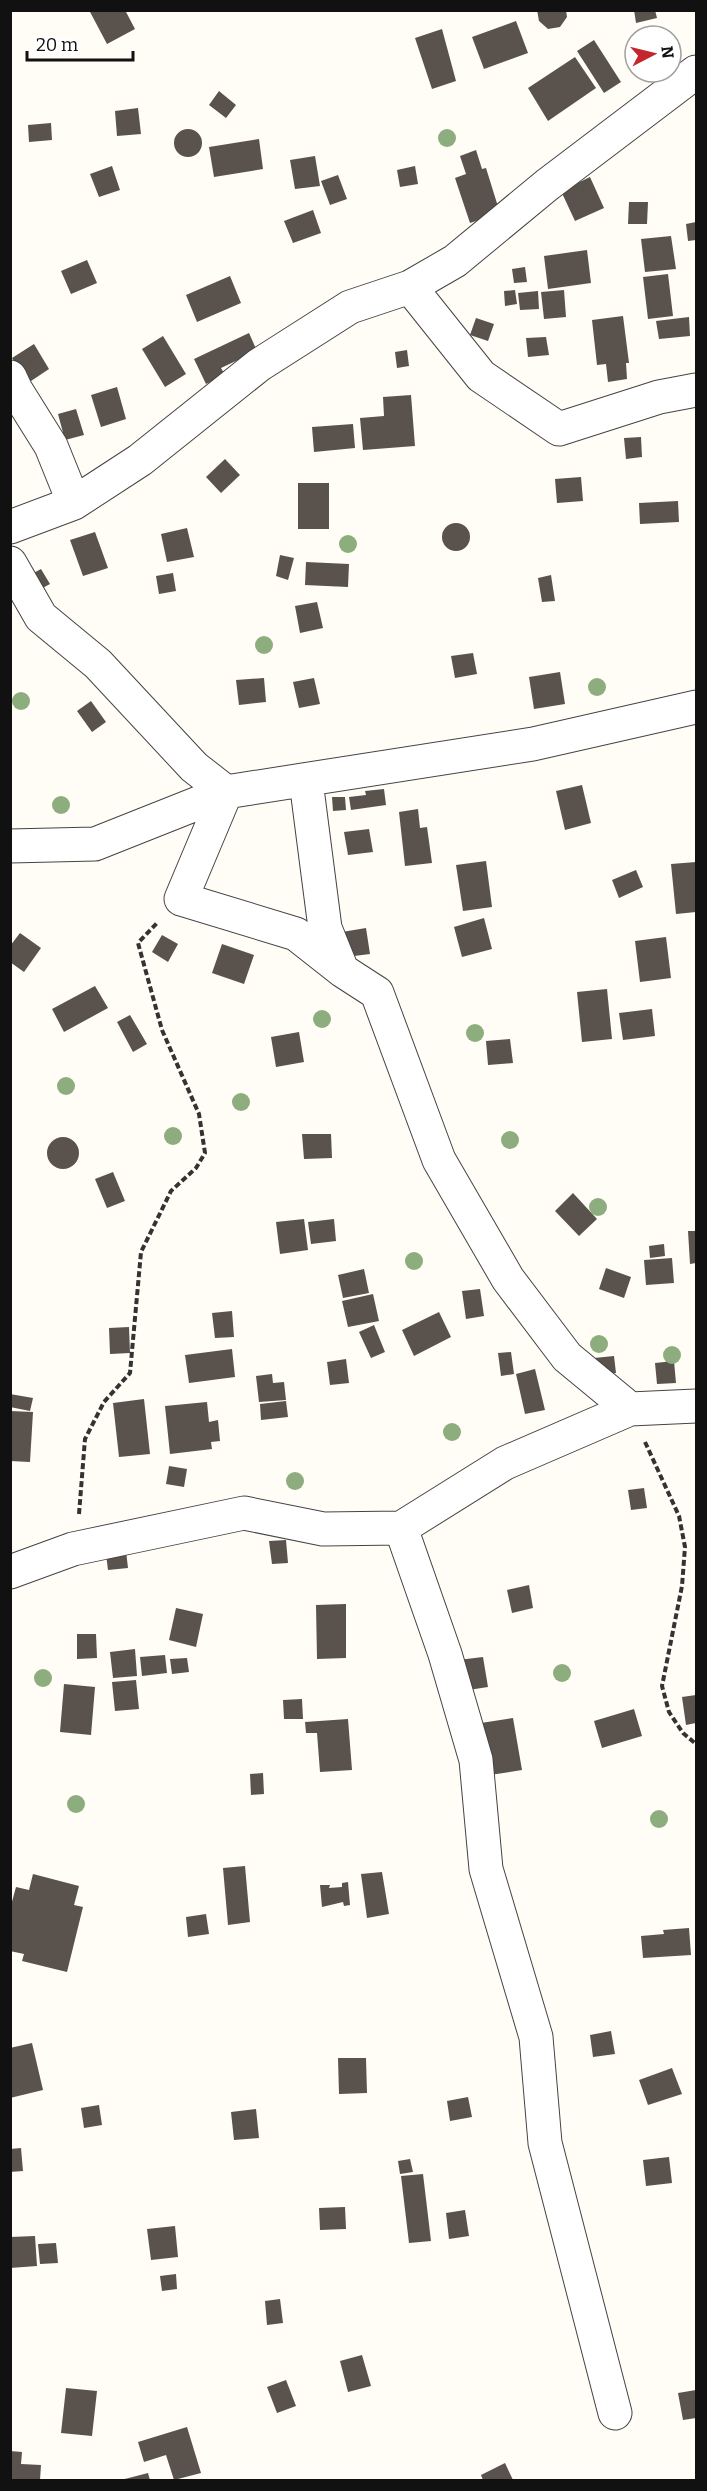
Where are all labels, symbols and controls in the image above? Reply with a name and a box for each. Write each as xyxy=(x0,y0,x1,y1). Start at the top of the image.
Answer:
scale bar xyxy=(27,24,134,62)
north arrow xyxy=(623,24,683,84)
text: 20 m xyxy=(36,34,78,56)
text: N xyxy=(657,45,678,60)

